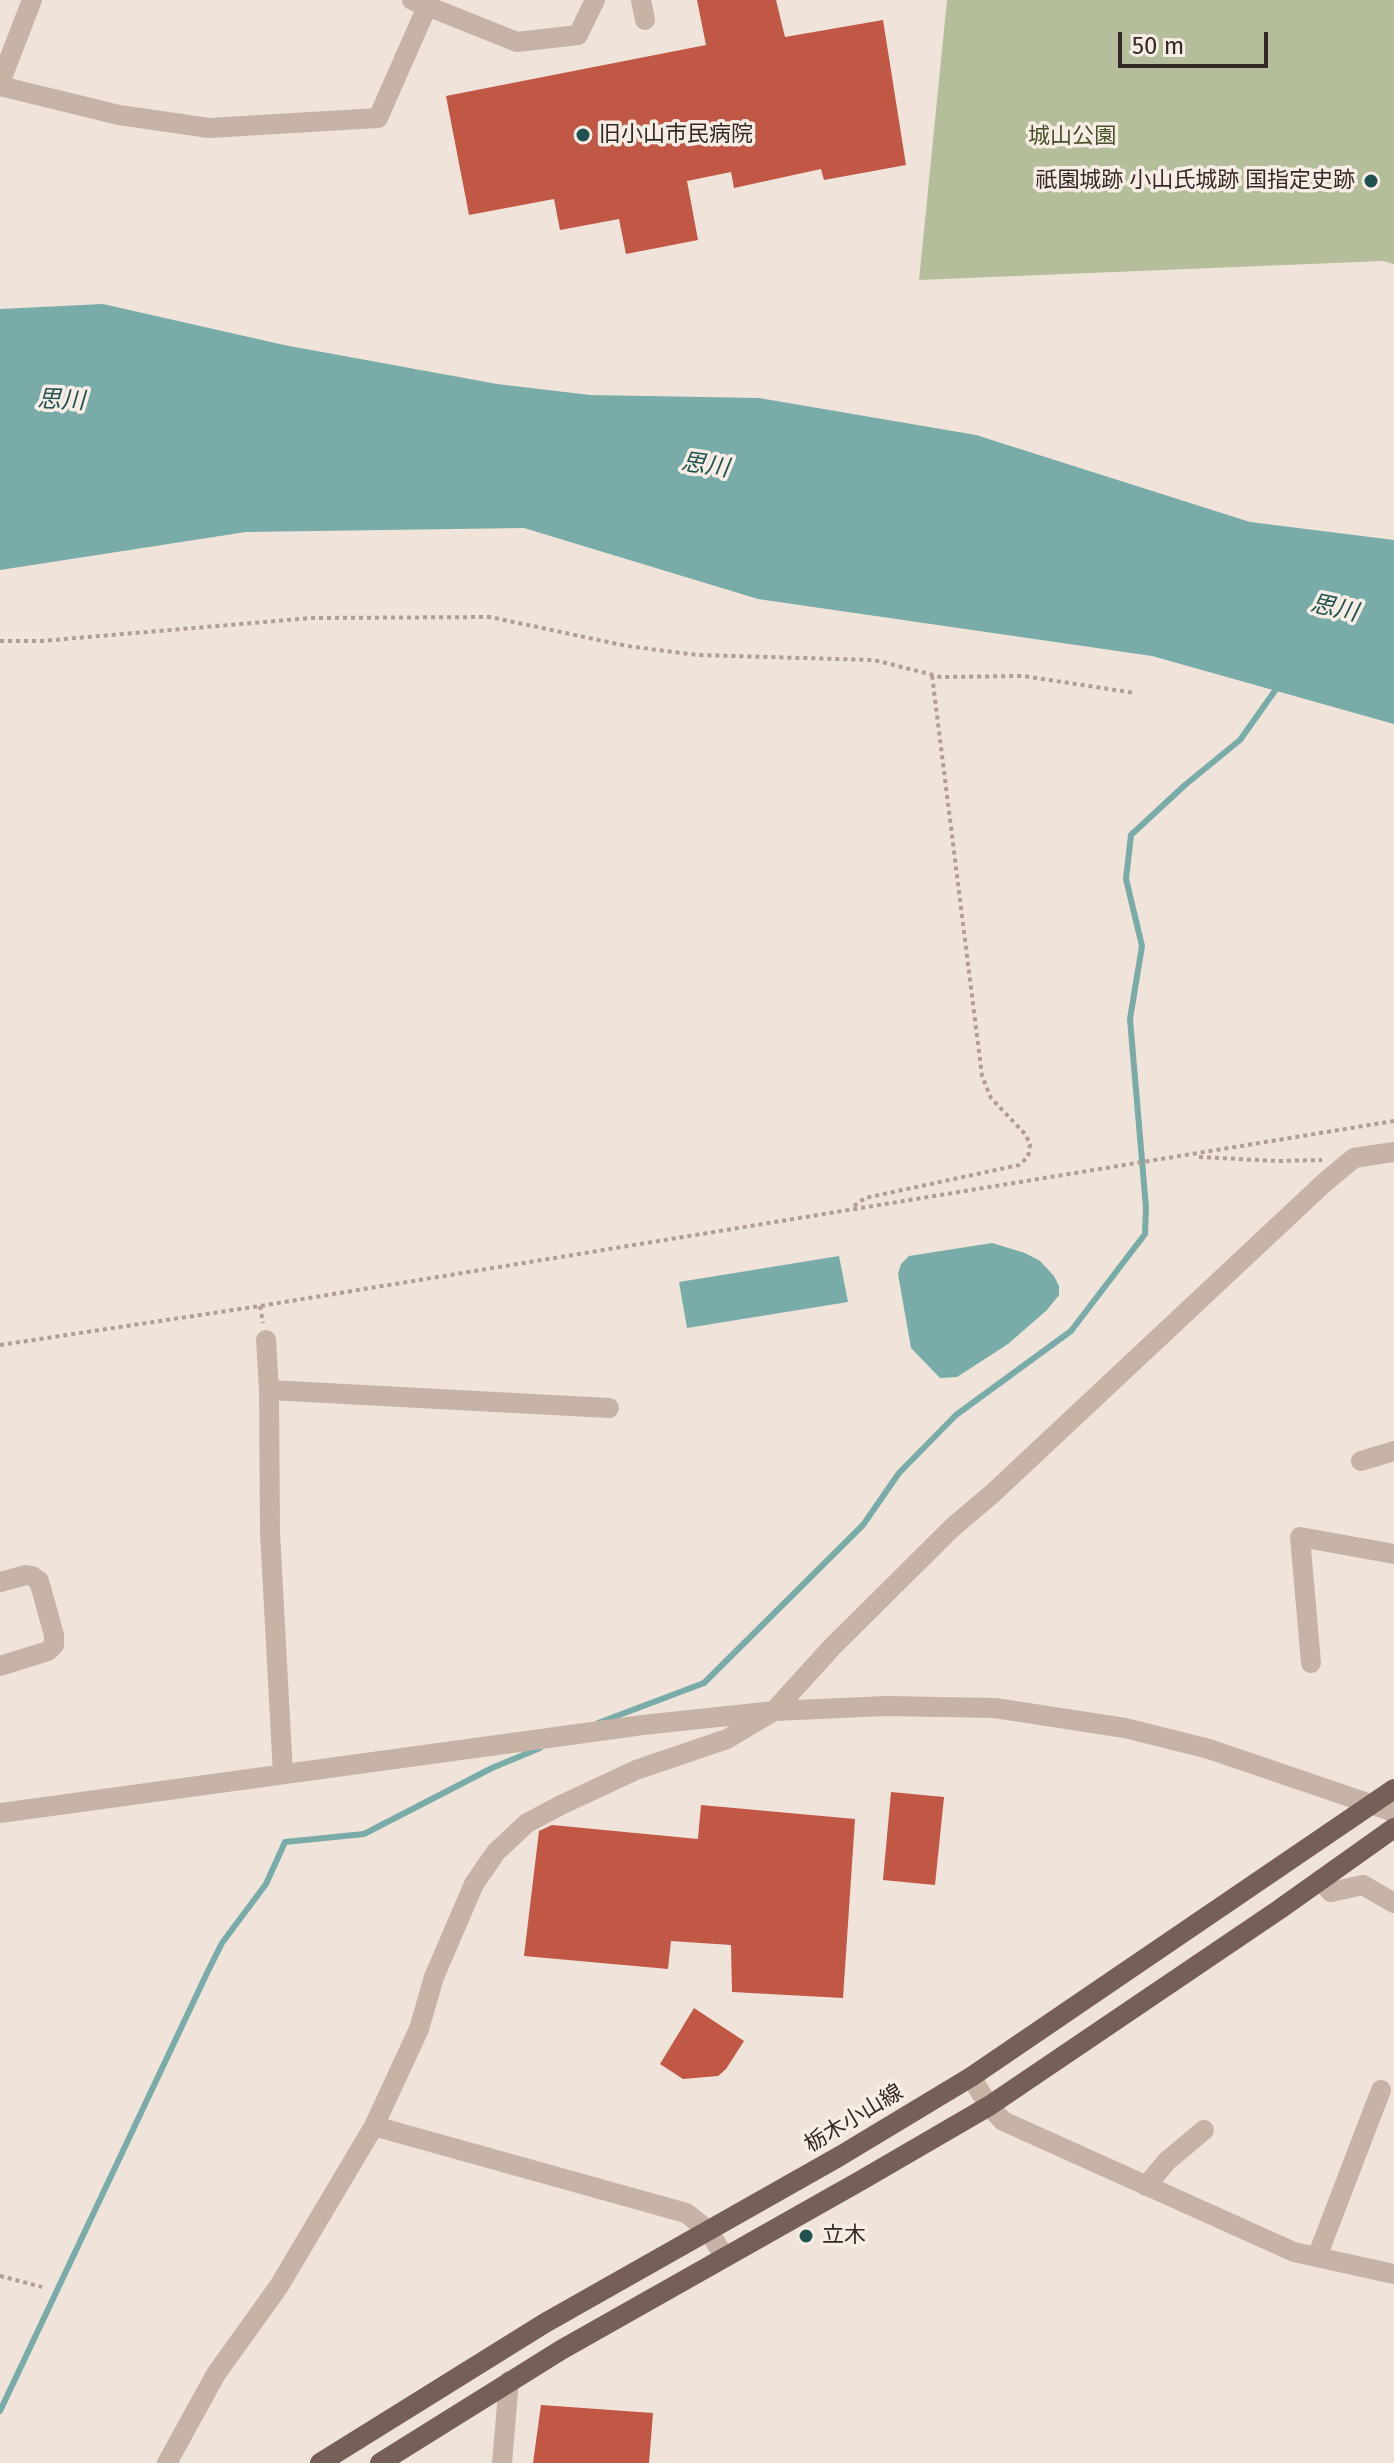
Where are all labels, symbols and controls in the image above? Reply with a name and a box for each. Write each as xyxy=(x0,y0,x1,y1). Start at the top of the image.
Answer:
scale bar xyxy=(1122,16,1272,66)
text: 50 m xyxy=(1132,32,1184,60)
place label: 旧小山市民病院 xyxy=(599,122,753,148)
park label: 城山公園 xyxy=(1028,124,1116,150)
marker: 旧小山市民病院 xyxy=(574,126,592,144)
place label: 祇園城跡 小山氏城跡 国指定史跡 xyxy=(1035,168,1355,194)
marker: 祇園城跡 小山氏城跡 国指定史跡 xyxy=(1362,172,1380,190)
water label: 思川 xyxy=(37,386,85,416)
water label: 思川 xyxy=(679,448,731,484)
water label: 思川 xyxy=(1308,590,1360,628)
street label: 栃木小山線 xyxy=(800,2079,908,2159)
place label: 立木 xyxy=(822,2223,866,2249)
marker: 立木 xyxy=(797,2227,815,2245)

